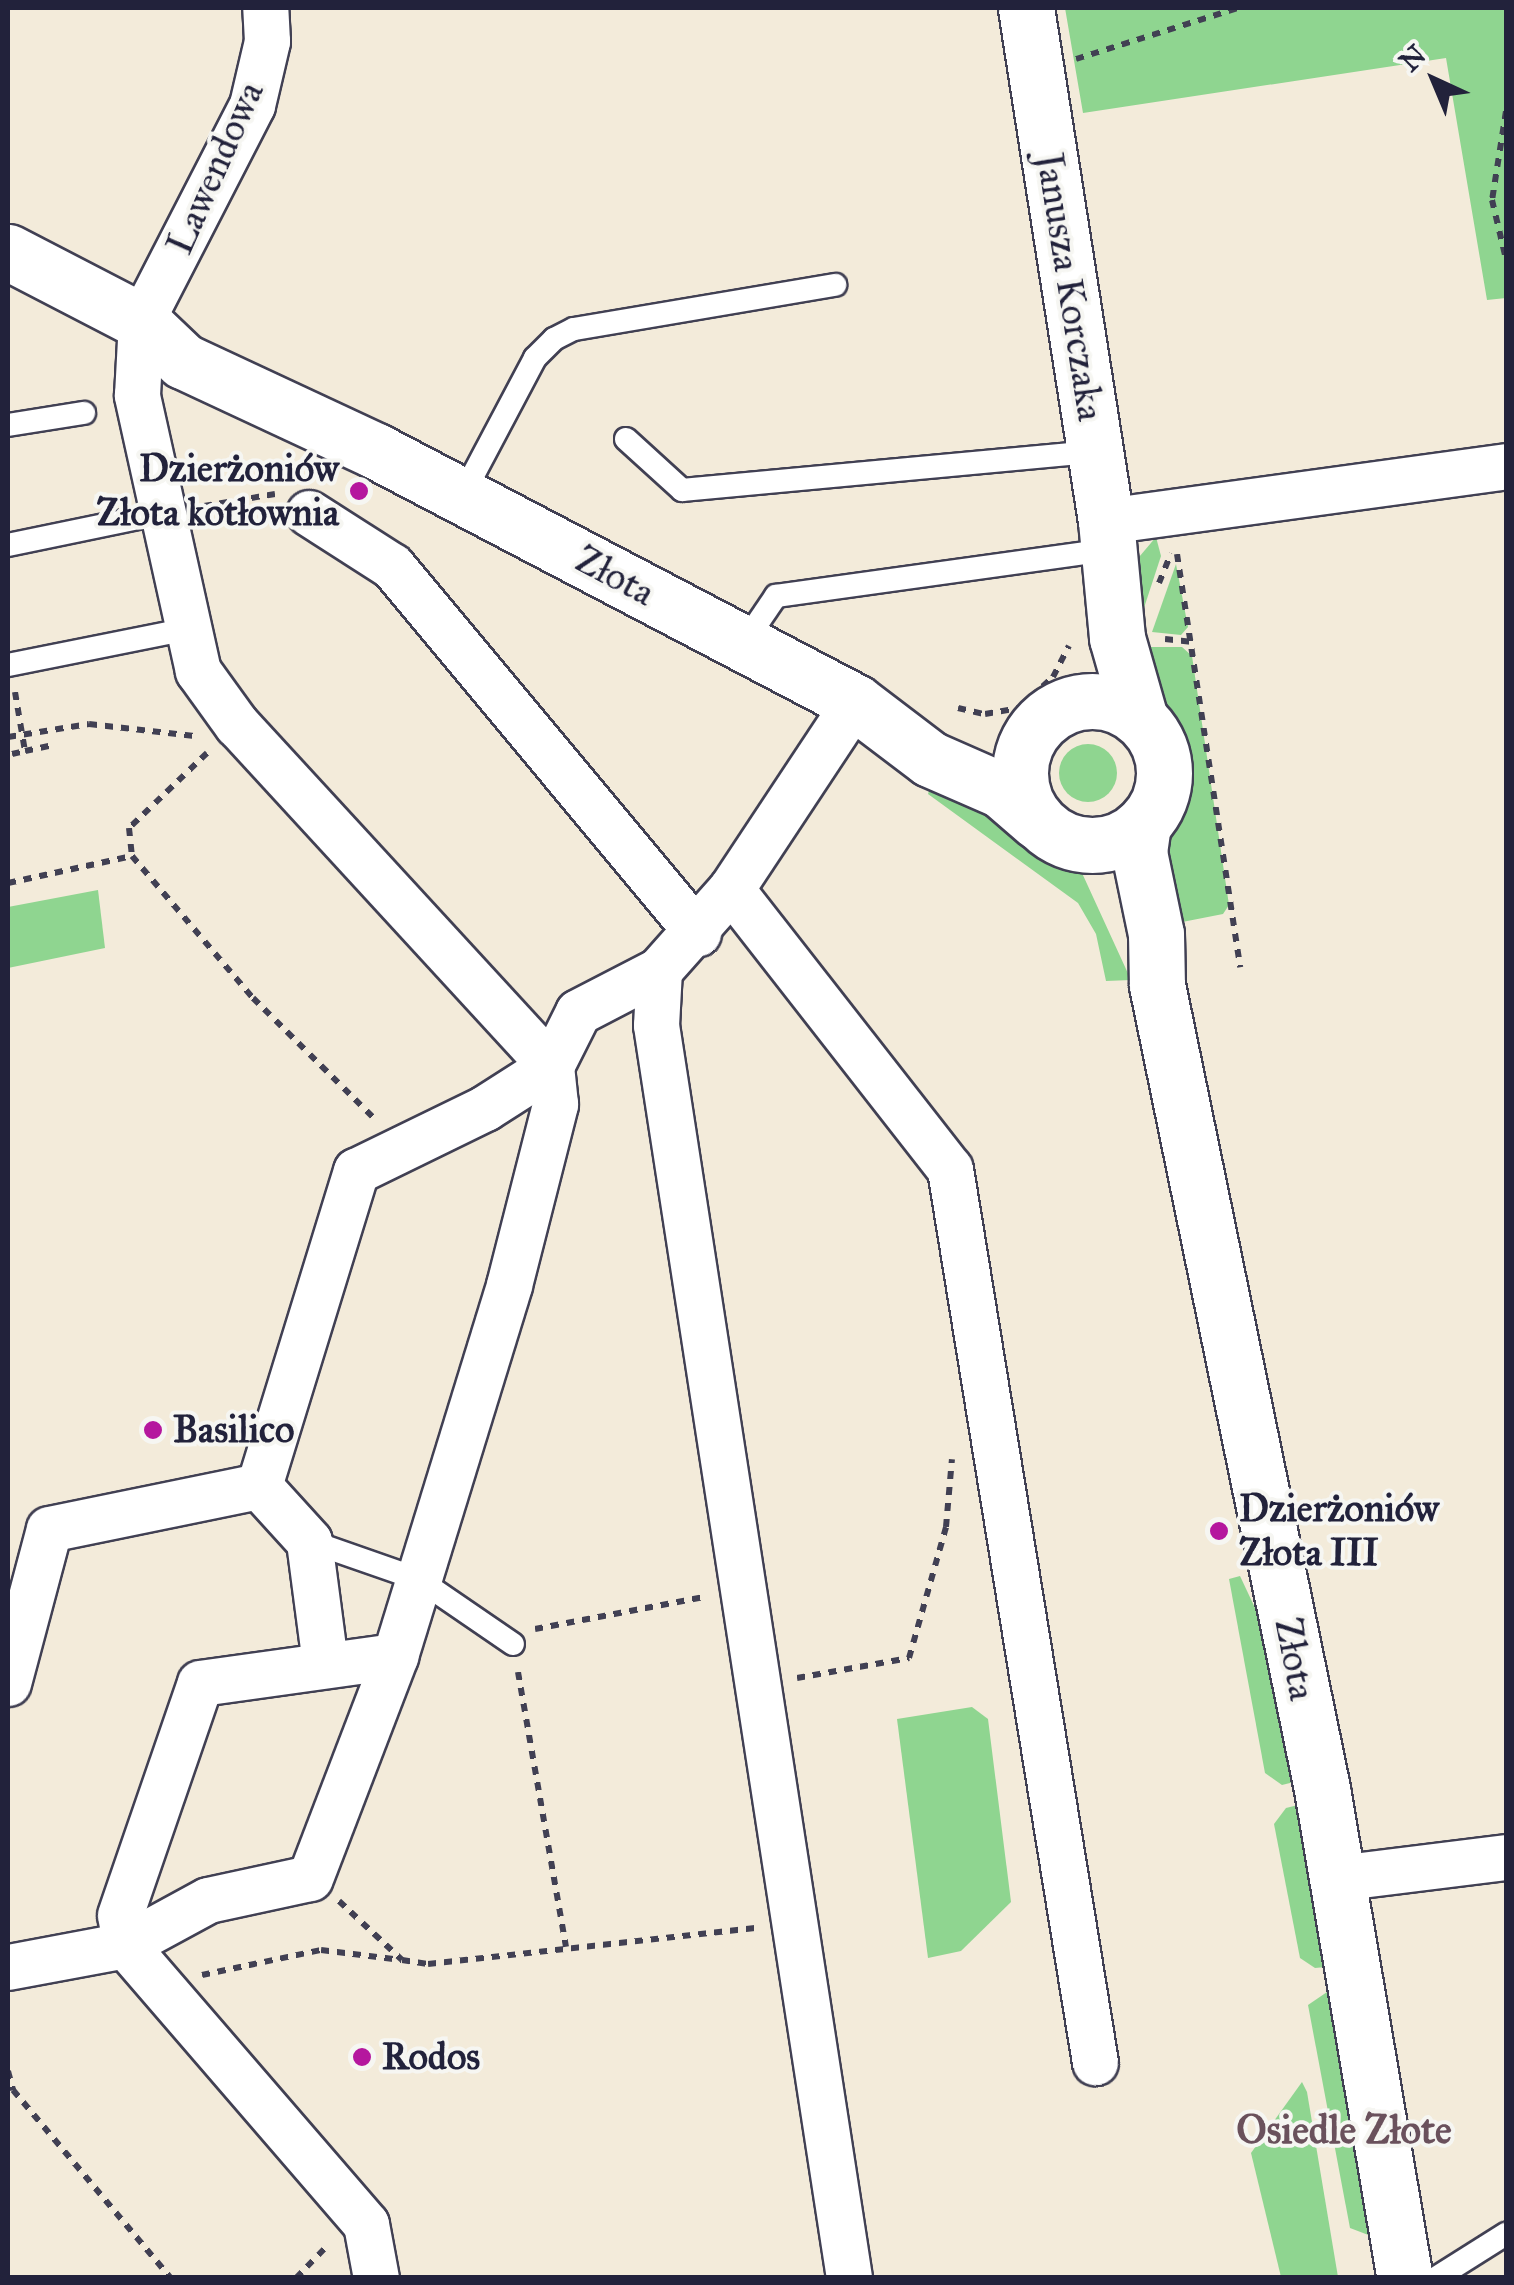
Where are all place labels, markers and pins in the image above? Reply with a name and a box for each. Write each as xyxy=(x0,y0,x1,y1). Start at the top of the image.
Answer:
place label: Dzierżoniów Złota kotłownia xyxy=(97,446,339,536)
marker: Dzierżoniów Złota kotłownia xyxy=(348,480,370,502)
place label: Basilico xyxy=(173,1407,295,1453)
marker: Basilico xyxy=(142,1419,164,1441)
place label: Dzierżoniów Złota III xyxy=(1239,1486,1439,1576)
marker: Dzierżoniów Złota III xyxy=(1208,1520,1230,1542)
place label: Rodos xyxy=(382,2034,480,2080)
marker: Rodos xyxy=(351,2046,373,2068)

